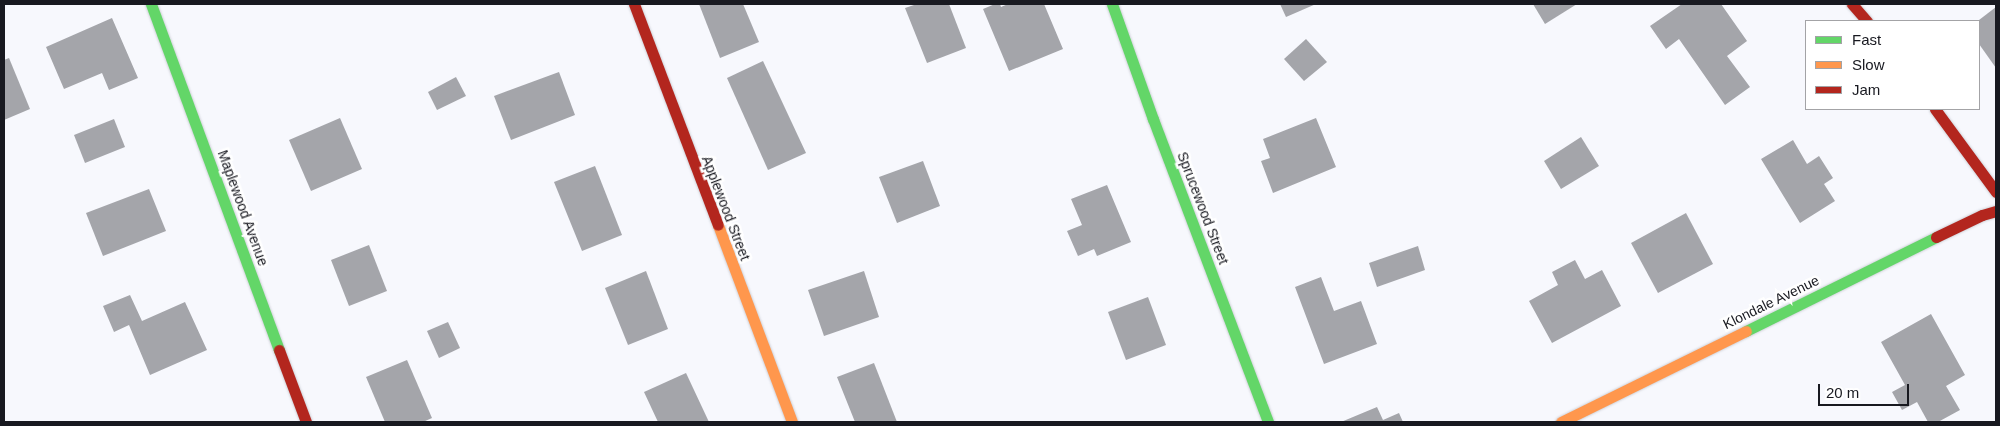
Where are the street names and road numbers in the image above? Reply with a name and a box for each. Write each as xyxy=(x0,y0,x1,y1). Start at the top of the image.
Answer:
street label: Maplewood Avenue xyxy=(214,147,272,269)
street label: Sprucewood Street xyxy=(1174,149,1232,267)
street label: Applewood Street xyxy=(698,153,754,263)
street label: Klondale Avenue xyxy=(1720,271,1822,333)

